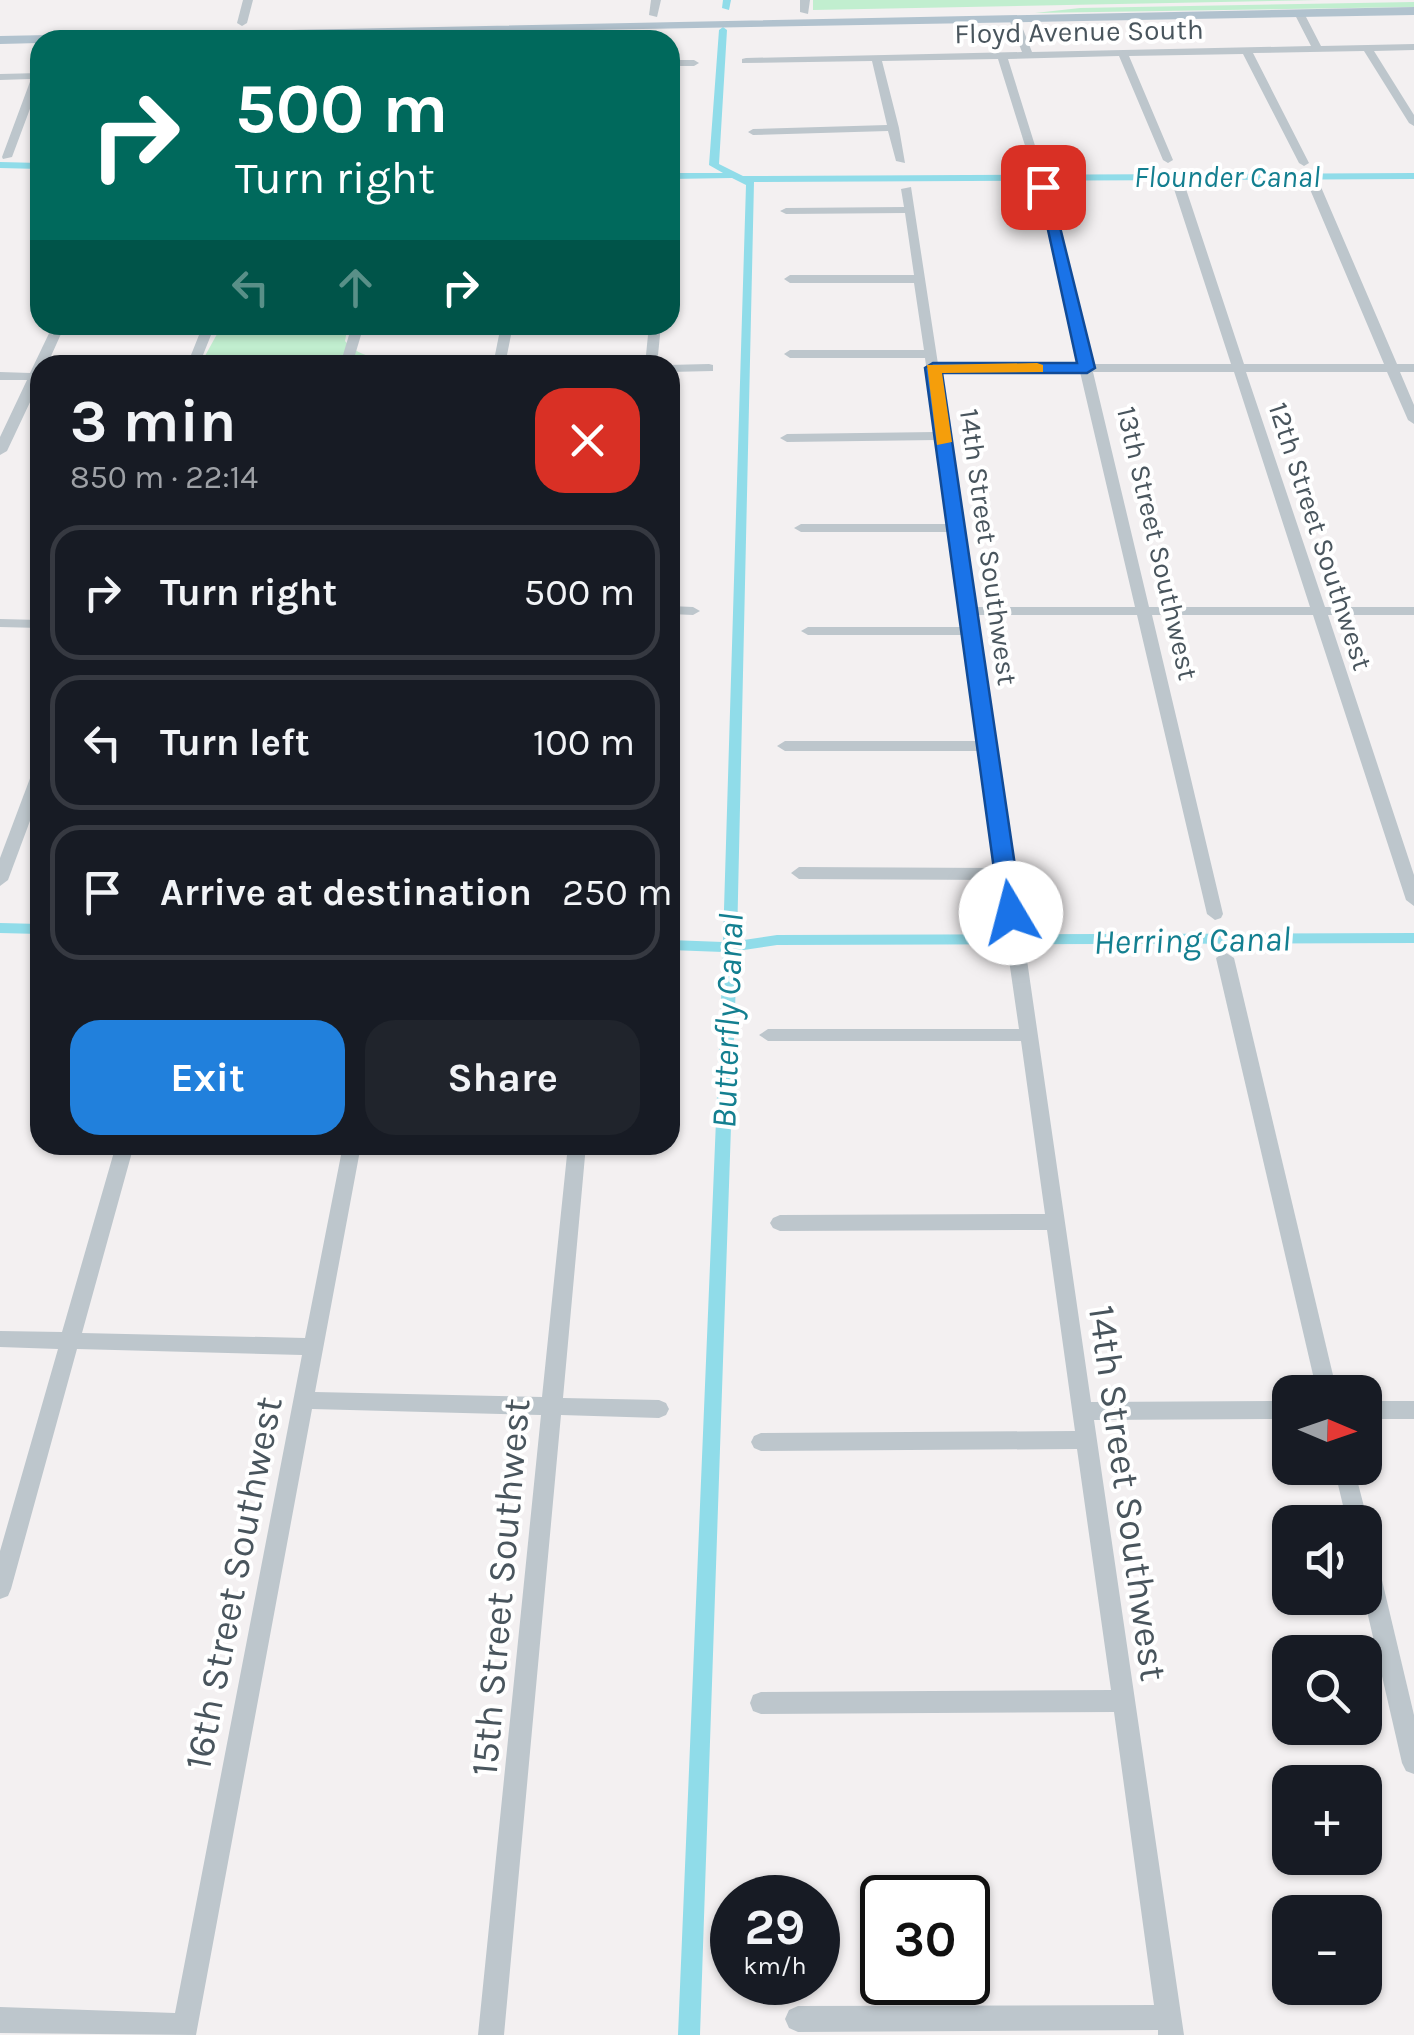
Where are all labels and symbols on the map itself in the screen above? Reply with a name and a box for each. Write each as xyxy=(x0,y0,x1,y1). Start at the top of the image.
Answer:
street label: Floyd Avenue South xyxy=(954,13,1204,50)
pin xyxy=(1001,145,1086,230)
water label: Flounder Canal xyxy=(1134,159,1320,195)
street label: 12th Street Southwest xyxy=(1262,398,1379,674)
street label: 13th Street Southwest xyxy=(1110,403,1205,683)
street label: 14th Street Southwest xyxy=(953,407,1024,688)
position arrow xyxy=(959,861,1063,965)
water label: Butterfly Canal xyxy=(703,913,752,1129)
water label: Herring Canal xyxy=(1093,918,1291,963)
street label: 14th Street Southwest xyxy=(1079,1302,1176,1684)
north arrow xyxy=(1272,1375,1382,1485)
street label: 16th Street Southwest xyxy=(175,1393,292,1773)
street label: 15th Street Southwest xyxy=(462,1396,539,1778)
speed limit sign: 30 xyxy=(860,1875,990,2005)

